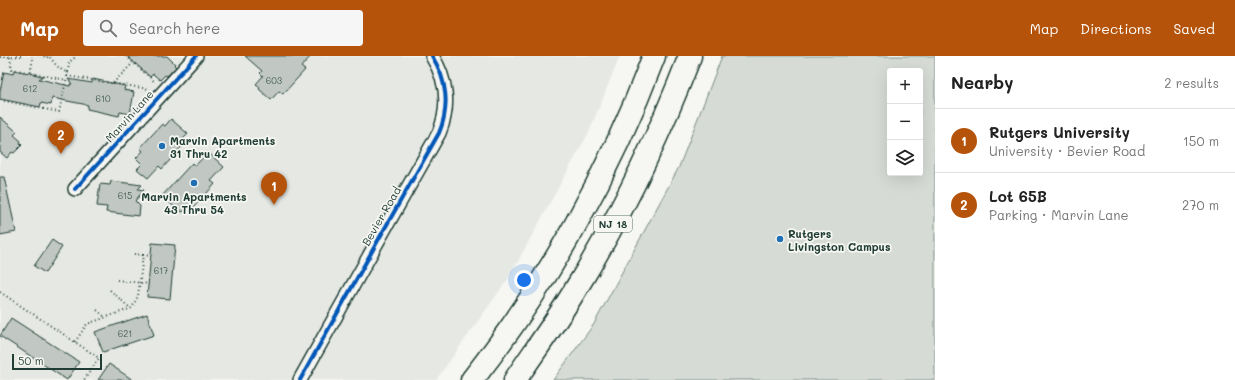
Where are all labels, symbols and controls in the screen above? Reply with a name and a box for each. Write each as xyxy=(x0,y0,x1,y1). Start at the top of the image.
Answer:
search box xyxy=(83,10,363,46)
text: Map xyxy=(20,16,59,41)
icon: search xyxy=(97,17,119,39)
text: Search here xyxy=(129,18,220,38)
text: Map xyxy=(1030,19,1058,38)
text: Directions xyxy=(1080,19,1151,38)
text: Saved xyxy=(1173,19,1215,38)
map controls xyxy=(887,68,923,176)
button: + xyxy=(887,68,923,104)
text: Nearby xyxy=(951,71,1013,93)
text: 2 results xyxy=(1164,74,1219,91)
house number: 603 xyxy=(266,75,282,86)
house number: 612 xyxy=(23,83,37,94)
street label: Marvin Lane xyxy=(102,87,157,145)
house number: 610 xyxy=(95,93,111,104)
button: − xyxy=(887,104,923,140)
pin: 2 xyxy=(48,121,74,154)
text: Rutgers University xyxy=(989,122,1130,142)
text: 1 xyxy=(961,132,967,149)
text: 150 m xyxy=(1183,132,1219,149)
place label: Marvin Apartments 31 Thru 42 xyxy=(170,133,276,161)
button: layers xyxy=(887,140,923,176)
marker: Marvin Apartments 31 Thru 42 xyxy=(157,141,167,151)
text: University · Bevier Road xyxy=(989,142,1145,159)
pin: 1 xyxy=(261,172,287,205)
marker: Marvin Apartments 43 Thru 54 xyxy=(189,178,199,188)
street label: Bevier Road xyxy=(358,184,404,248)
text: Lot 65B xyxy=(989,186,1047,206)
place label: Marvin Apartments 43 Thru 54 xyxy=(141,189,247,217)
house number: 615 xyxy=(118,190,132,201)
text: 2 xyxy=(960,196,968,213)
text: 270 m xyxy=(1182,196,1219,213)
text: Parking · Marvin Lane xyxy=(989,206,1129,223)
road number: NJ 18 xyxy=(594,216,632,232)
place label: Rutgers Livingston Campus xyxy=(788,226,891,254)
marker: Rutgers Livingston Campus xyxy=(775,234,785,244)
house number: 617 xyxy=(154,265,168,276)
your location xyxy=(514,270,534,290)
house number: 621 xyxy=(118,328,132,339)
scale bar xyxy=(12,352,102,371)
text: 50 m xyxy=(18,353,44,368)

